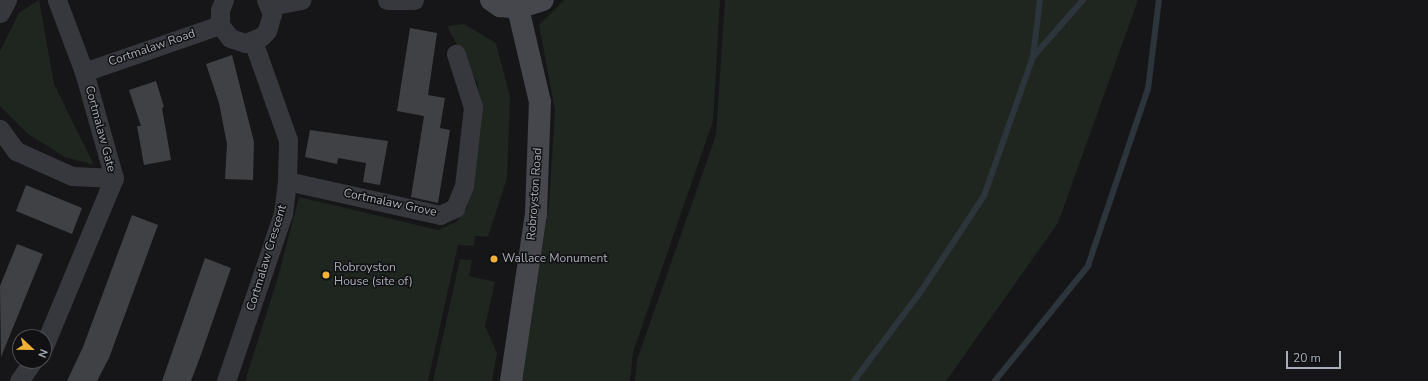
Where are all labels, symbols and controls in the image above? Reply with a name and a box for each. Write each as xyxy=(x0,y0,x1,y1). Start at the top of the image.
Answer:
street label: Cortmalaw Road xyxy=(107,26,197,70)
street label: Cortmalaw Gate xyxy=(82,84,118,174)
street label: Robroyston Road xyxy=(525,147,545,241)
street label: Cortmalaw Grove xyxy=(342,186,438,220)
street label: Cortmalaw Crescent xyxy=(244,203,290,313)
place label: Wallace Monument xyxy=(502,252,607,266)
marker: Wallace Monument xyxy=(489,254,499,264)
place label: Robroyston House (site of) xyxy=(334,261,413,289)
marker: Robroyston House (site of) xyxy=(321,270,331,280)
north arrow xyxy=(12,329,52,369)
scale bar xyxy=(1288,343,1343,369)
text: N xyxy=(34,347,51,360)
text: 20 m xyxy=(1293,350,1321,366)

